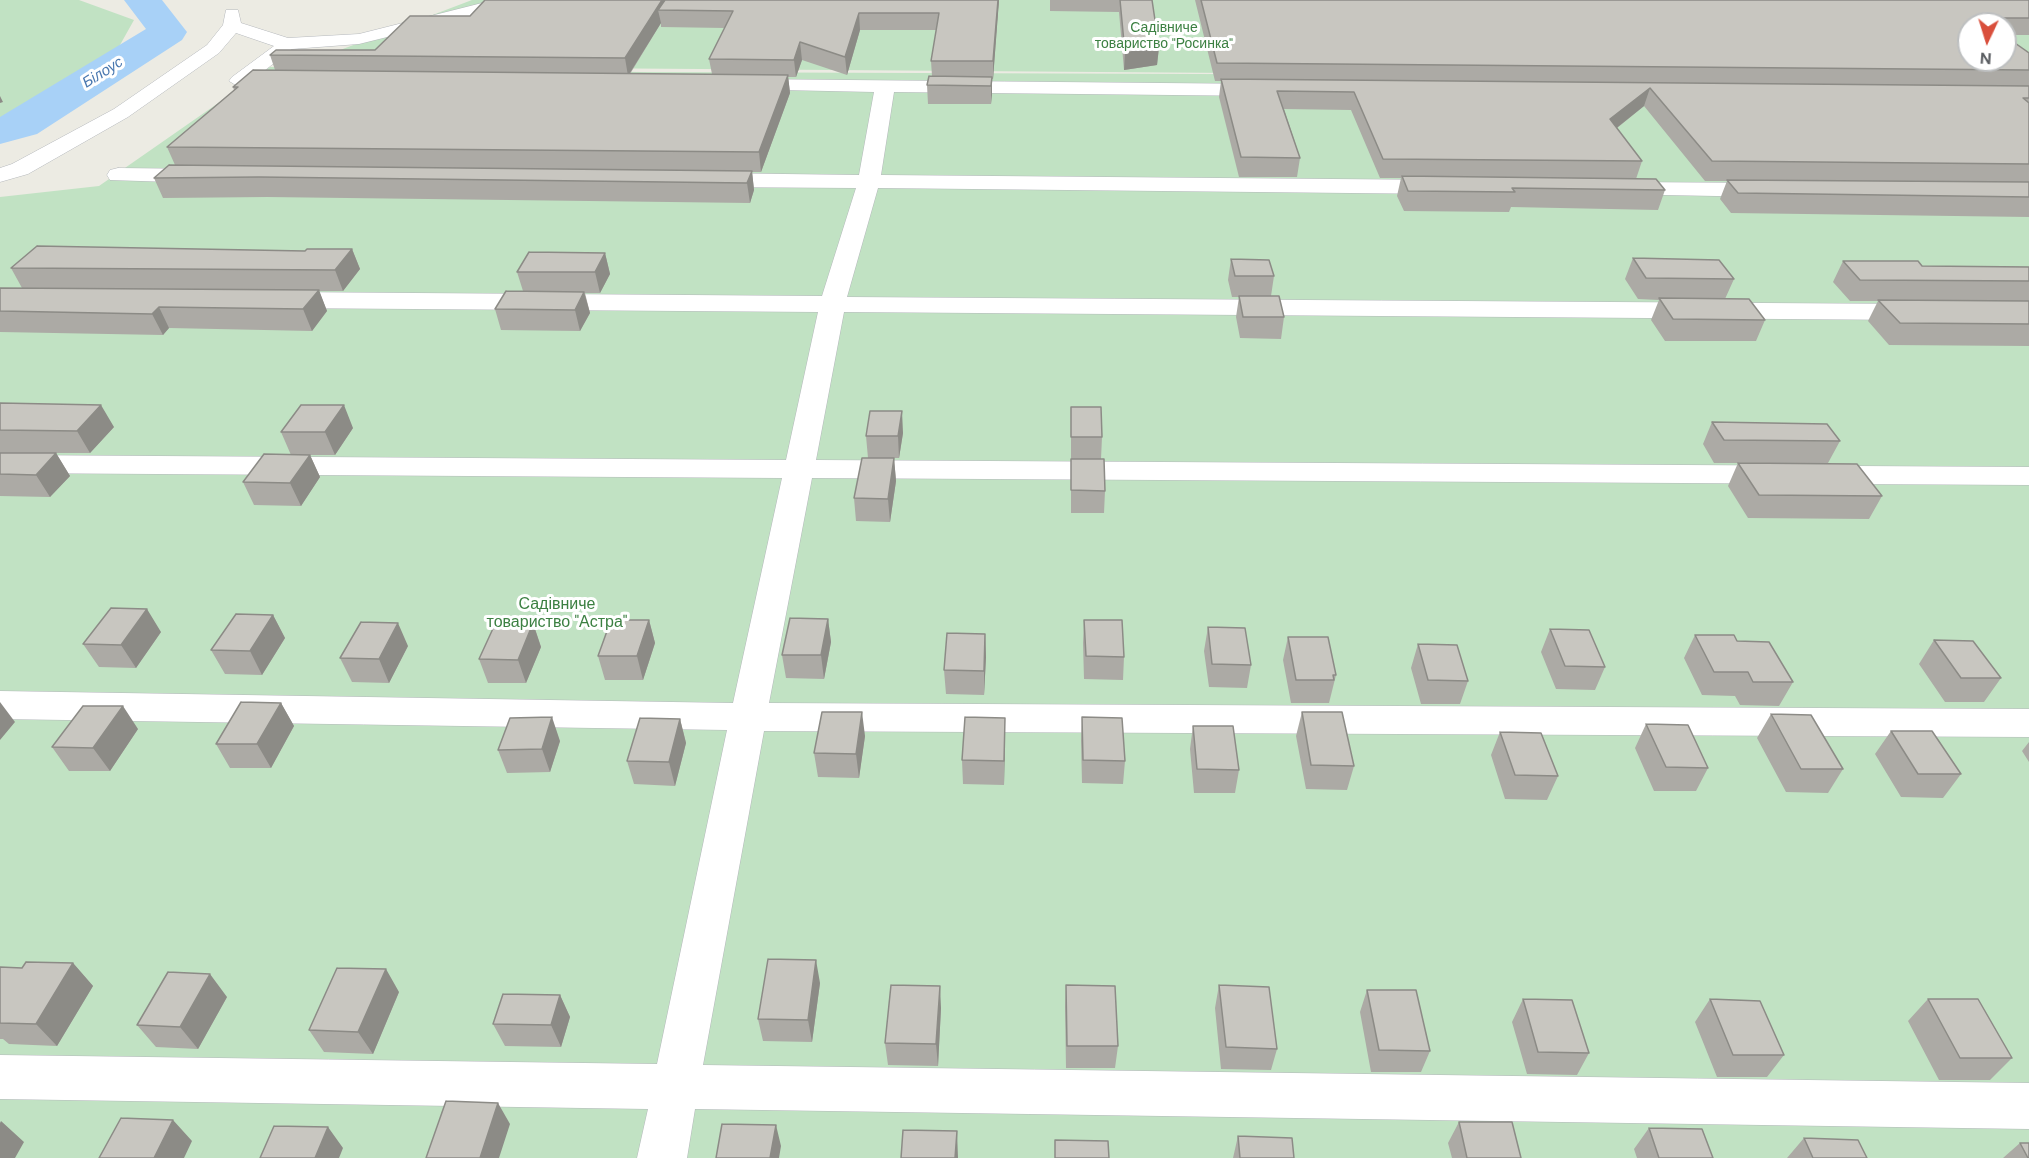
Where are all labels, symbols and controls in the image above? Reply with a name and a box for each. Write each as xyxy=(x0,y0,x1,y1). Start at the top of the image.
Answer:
north arrow xyxy=(1957,12,2017,72)
park label: Садівниче товариство "Росинка" xyxy=(1095,20,1233,52)
text: N xyxy=(1979,48,1992,69)
water label: Білоус xyxy=(79,54,127,92)
park label: Садівниче товариство "Астра" xyxy=(486,595,628,633)

